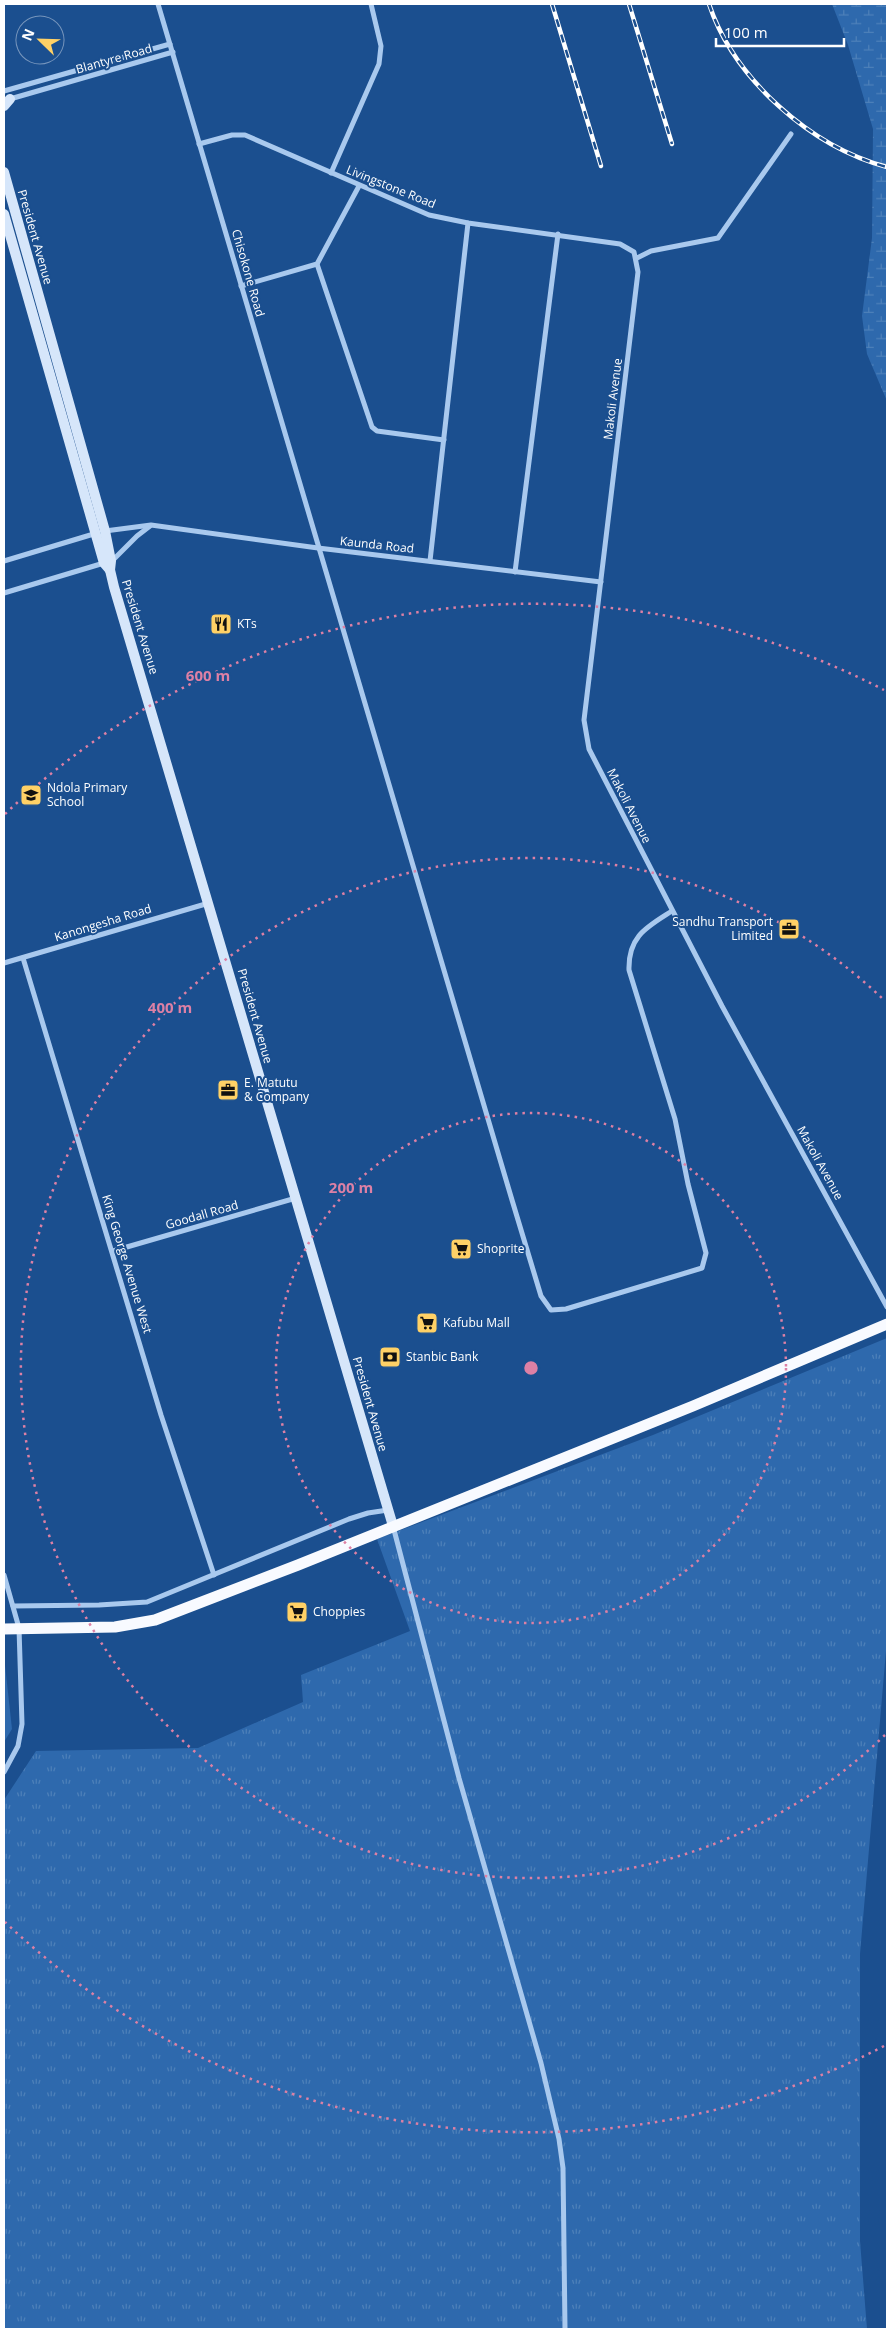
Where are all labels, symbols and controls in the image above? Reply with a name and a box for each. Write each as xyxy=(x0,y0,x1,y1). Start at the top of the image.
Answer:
north arrow xyxy=(15,15,65,65)
scale bar xyxy=(716,15,844,47)
text: 100 m xyxy=(724,22,768,42)
text: N xyxy=(17,26,39,44)
street label: Blantyre Road xyxy=(74,40,154,78)
street label: Livingstone Road xyxy=(344,161,439,212)
street label: President Avenue xyxy=(14,187,57,287)
street label: Chisokone Road xyxy=(228,227,269,319)
street label: Makoli Avenue xyxy=(599,357,626,441)
street label: Kaunda Road xyxy=(339,532,415,557)
street label: President Avenue xyxy=(118,577,163,677)
restaurant icon: KTs xyxy=(209,612,233,636)
place label: KTs xyxy=(237,615,257,632)
text: 600 m xyxy=(186,665,230,685)
street label: Makoli Avenue xyxy=(603,765,656,846)
place label: Ndola Primary School xyxy=(47,779,128,810)
school or university icon: Ndola Primary School xyxy=(19,783,43,807)
street label: Kanongesha Road xyxy=(52,900,153,945)
place label: Sandhu Transport Limited xyxy=(672,913,773,944)
office icon: Sandhu Transport Limited xyxy=(777,917,801,941)
street label: President Avenue xyxy=(234,966,277,1066)
text: 400 m xyxy=(148,997,192,1017)
place label: E. Matutu & Company xyxy=(244,1074,310,1105)
office icon: E. Matutu & Company xyxy=(216,1078,240,1102)
street label: Makoli Avenue xyxy=(793,1123,848,1203)
text: 200 m xyxy=(329,1177,373,1197)
street label: King George Avenue West xyxy=(98,1192,157,1335)
street label: Goodall Road xyxy=(163,1196,240,1233)
supermarket icon: Shoprite xyxy=(449,1237,473,1261)
place label: Shoprite xyxy=(477,1240,525,1257)
supermarket icon: Kafubu Mall xyxy=(415,1311,439,1335)
place label: Kafubu Mall xyxy=(443,1314,510,1331)
bank icon: Stanbic Bank xyxy=(378,1345,402,1369)
place label: Stanbic Bank xyxy=(406,1348,479,1365)
street label: President Avenue xyxy=(349,1354,392,1454)
centre of rings xyxy=(522,1359,540,1377)
supermarket icon: Choppies xyxy=(285,1600,309,1624)
place label: Choppies xyxy=(313,1603,366,1620)

